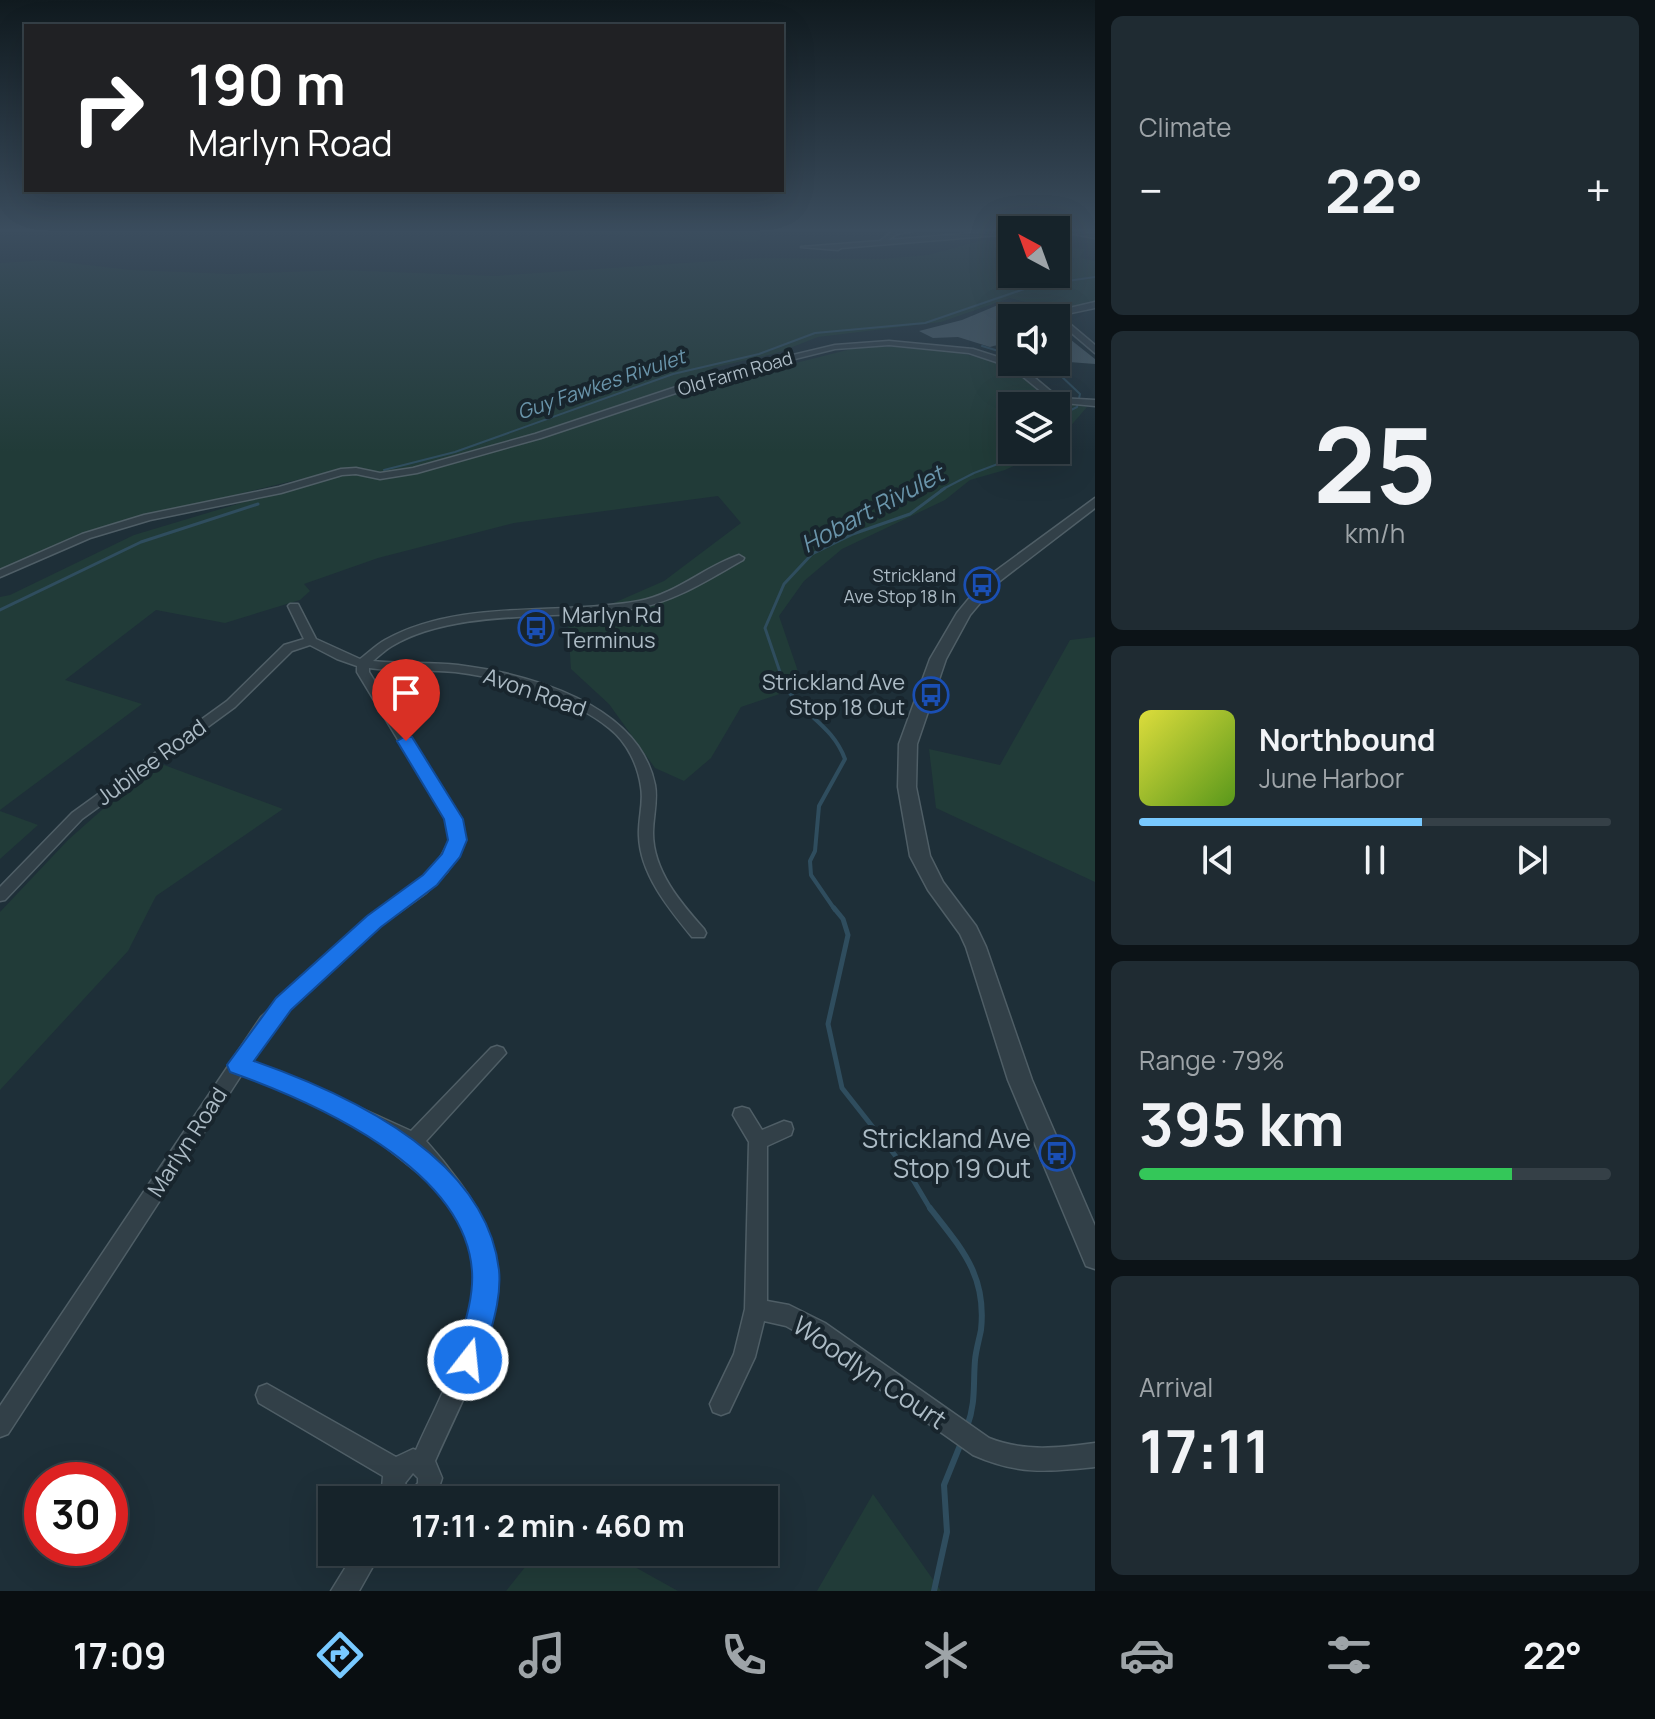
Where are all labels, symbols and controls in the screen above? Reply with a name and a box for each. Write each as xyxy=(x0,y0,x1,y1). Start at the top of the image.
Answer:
text: 190 m xyxy=(188,45,346,122)
icon: right xyxy=(56,56,160,160)
text: Climate xyxy=(1139,109,1231,145)
text: Marlyn Road xyxy=(188,118,393,167)
text: 22° xyxy=(1325,149,1423,231)
text: − xyxy=(1139,160,1163,220)
text: + xyxy=(1586,160,1611,220)
north arrow xyxy=(998,216,1070,288)
map controls xyxy=(998,216,1070,464)
button: sound xyxy=(998,304,1070,376)
water label: Guy Fawkes Rivulet xyxy=(513,342,690,425)
street label: Old Farm Road xyxy=(675,345,795,401)
button: layers xyxy=(998,392,1070,464)
text: 25 xyxy=(1314,392,1436,534)
water label: Hobart Rivulet xyxy=(795,455,951,560)
text: km/h xyxy=(1345,515,1405,551)
place label: Strickland Ave Stop 18 In xyxy=(844,563,956,608)
bus stop icon: Strickland Ave Stop 18 In xyxy=(963,566,1001,604)
place label: Marlyn Rd Terminus xyxy=(562,600,662,655)
bus stop icon: Marlyn Rd Terminus xyxy=(517,609,555,647)
pin xyxy=(372,659,440,741)
street label: Avon Road xyxy=(480,660,590,724)
place label: Strickland Ave Stop 18 Out xyxy=(762,667,905,722)
icon: arrive xyxy=(384,671,428,715)
bus stop icon: Strickland Ave Stop 18 Out xyxy=(912,676,950,714)
street label: Jubilee Road xyxy=(90,712,212,812)
text: Northbound xyxy=(1259,719,1436,760)
text: June Harbor xyxy=(1259,760,1404,796)
icon: previous xyxy=(1196,838,1240,882)
icon: pause xyxy=(1353,838,1397,882)
icon: next xyxy=(1510,838,1554,882)
text: Range · 79% xyxy=(1139,1042,1285,1078)
street label: Marlyn Road xyxy=(140,1081,234,1203)
text: 395 km xyxy=(1139,1082,1345,1164)
place label: Strickland Ave Stop 19 Out xyxy=(862,1120,1031,1186)
bus stop icon: Strickland Ave Stop 19 Out xyxy=(1038,1134,1076,1172)
street label: Woodlyn Court xyxy=(786,1307,954,1437)
position arrow xyxy=(426,1318,510,1402)
text: Arrival xyxy=(1139,1369,1213,1405)
text: 17:11 xyxy=(1139,1409,1270,1491)
speed limit sign: 30 xyxy=(24,1462,128,1566)
text: 17:11 · 2 min · 460 m xyxy=(411,1505,685,1546)
icon: directions xyxy=(312,1627,368,1683)
icon: music xyxy=(514,1627,570,1683)
icon: phone xyxy=(716,1627,772,1683)
icon: climate xyxy=(918,1627,974,1683)
icon: car xyxy=(1119,1627,1175,1683)
icon: filters xyxy=(1321,1627,1377,1683)
text: 17:09 xyxy=(73,1631,166,1680)
text: 22° xyxy=(1523,1631,1582,1680)

